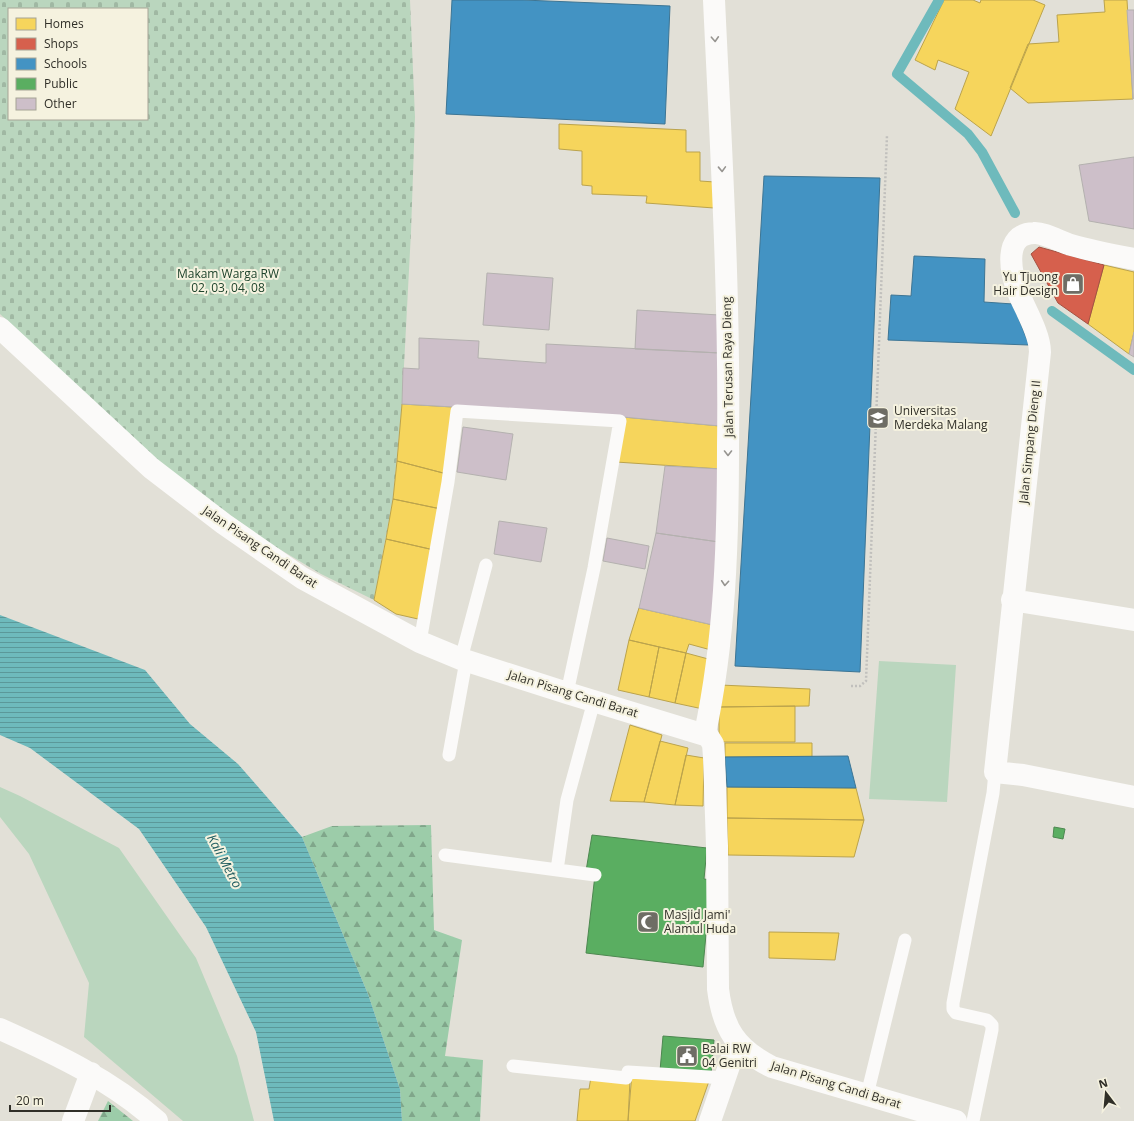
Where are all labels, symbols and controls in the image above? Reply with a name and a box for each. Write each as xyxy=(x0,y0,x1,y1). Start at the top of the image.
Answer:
legend xyxy=(8,8,148,120)
text: Homes xyxy=(44,15,84,32)
text: Shops xyxy=(44,35,79,52)
one-way arrow xyxy=(711,36,720,42)
text: Schools xyxy=(44,55,87,72)
text: Public xyxy=(44,75,78,92)
text: Other xyxy=(44,95,77,112)
one-way arrow xyxy=(717,166,726,172)
park label: Makam Warga RW 02, 03, 04, 08 xyxy=(177,265,279,296)
place label: Yu Tjuong Hair Design xyxy=(993,268,1058,299)
shop icon: Yu Tjuong Hair Design xyxy=(1060,271,1086,297)
street label: Jalan Terusan Raya Dieng xyxy=(718,296,737,439)
street label: Jalan Simpang Dieng II xyxy=(1014,379,1044,505)
place label: Universitas Merdeka Malang xyxy=(894,402,988,433)
school or university icon: Universitas Merdeka Malang xyxy=(865,405,891,431)
one-way arrow xyxy=(724,450,732,456)
street label: Jalan Pisang Candi Barat xyxy=(199,501,321,591)
one-way arrow xyxy=(720,580,729,586)
street label: Jalan Pisang Candi Barat xyxy=(505,665,640,721)
water label: Kali Metro xyxy=(203,831,247,891)
place label: Masjid Jami' Alamul Huda xyxy=(664,906,736,937)
mosque icon: Masjid Jami' Alamul Huda xyxy=(635,909,661,935)
place label: Balai RW 04 Genitri xyxy=(702,1040,757,1071)
public building icon: Balai RW 04 Genitri xyxy=(674,1043,700,1069)
street label: Jalan Pisang Candi Barat xyxy=(768,1056,903,1112)
north arrow xyxy=(1086,1073,1126,1113)
text: N xyxy=(1097,1074,1109,1091)
scale bar xyxy=(10,1087,110,1113)
text: 20 m xyxy=(16,1092,44,1109)

